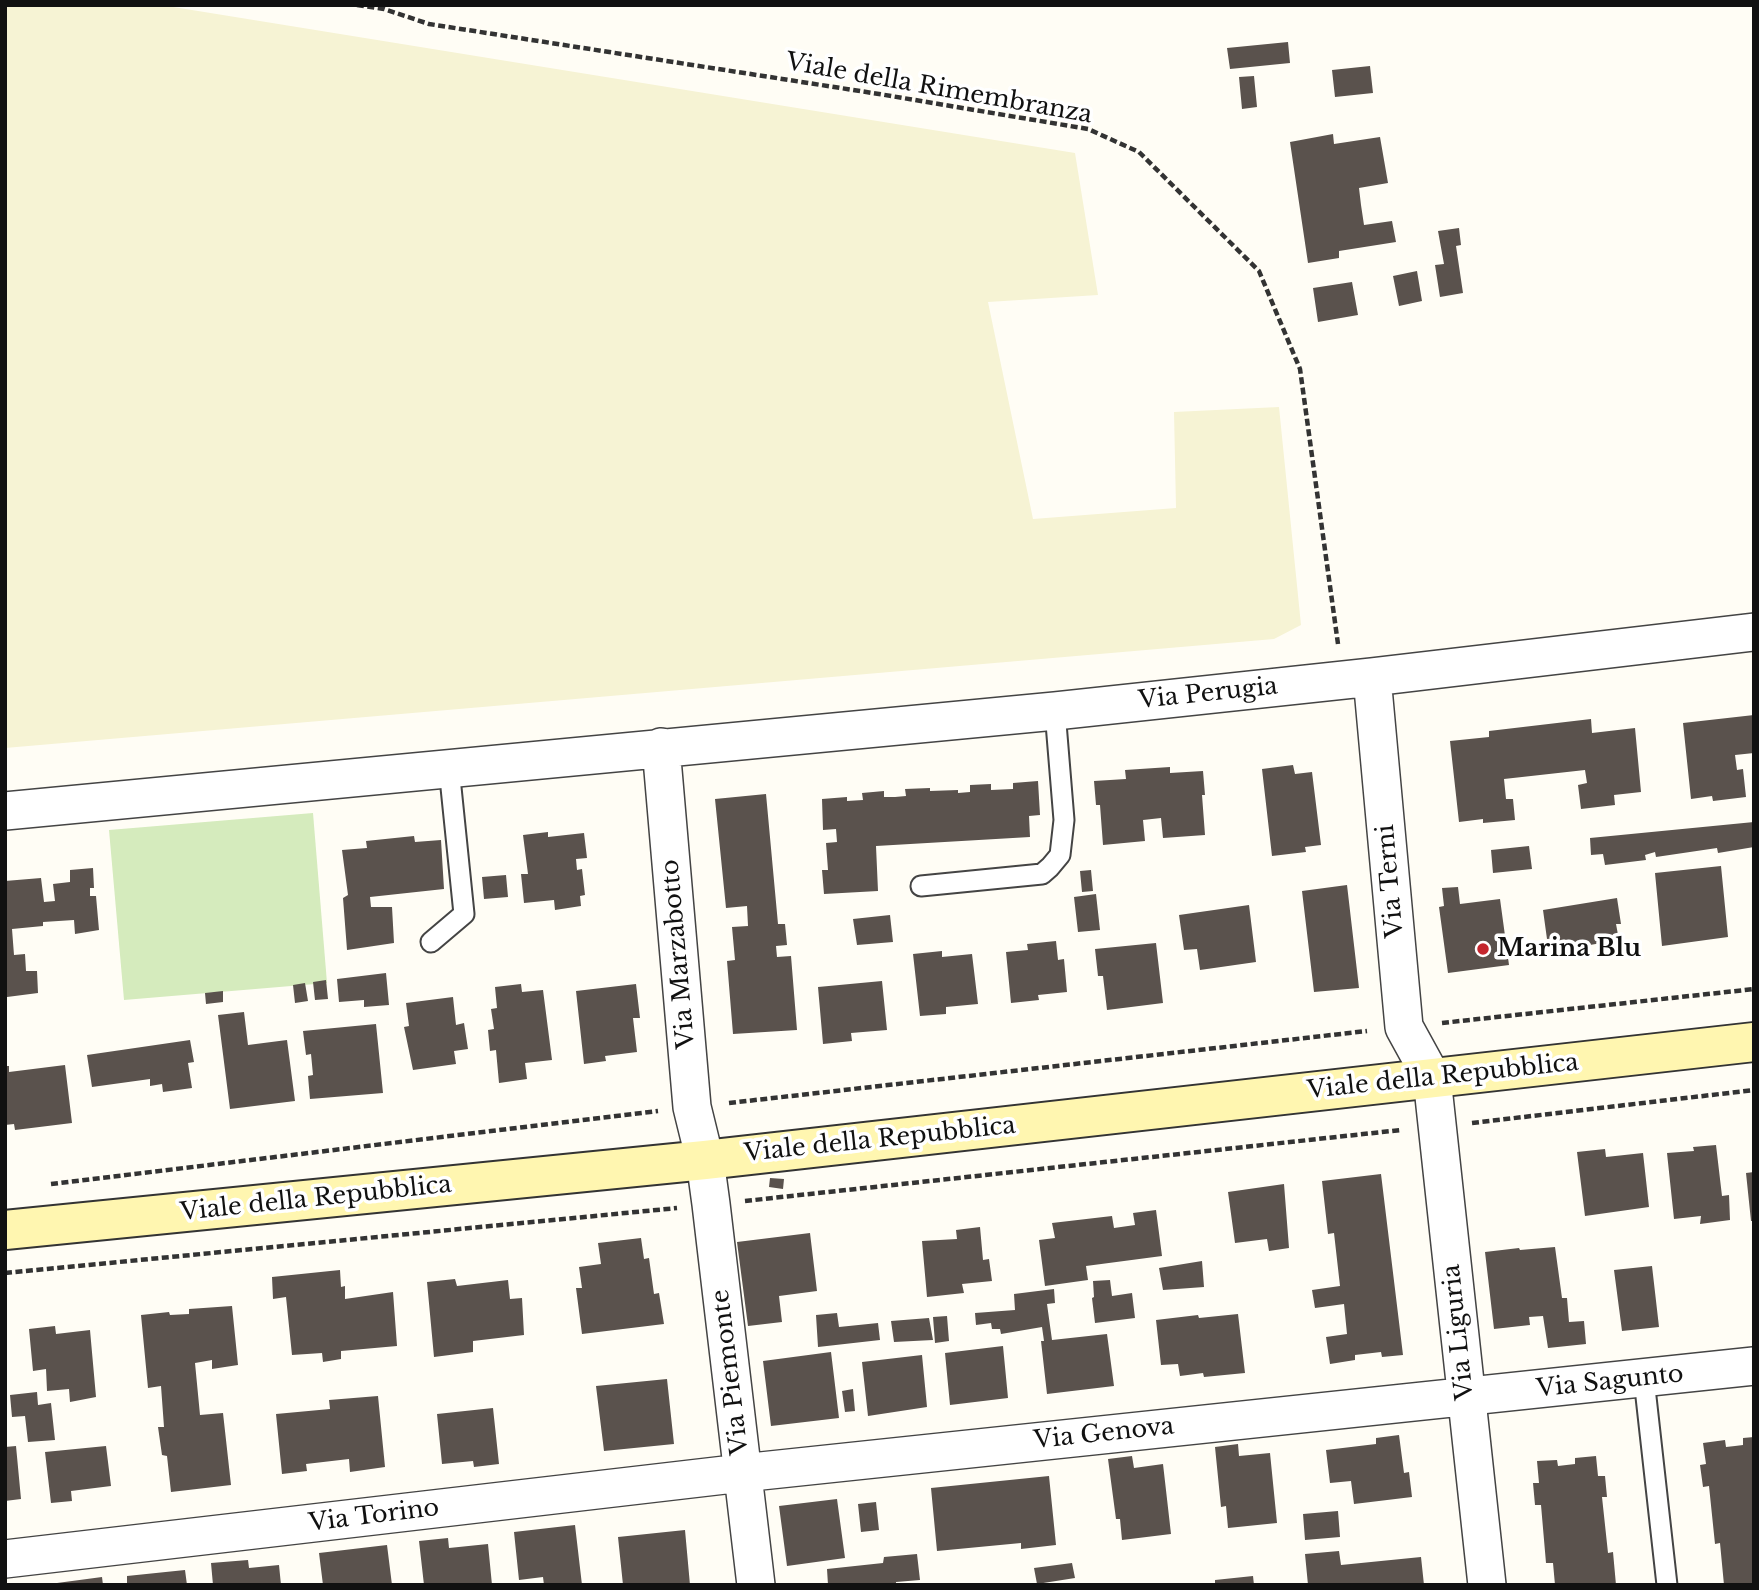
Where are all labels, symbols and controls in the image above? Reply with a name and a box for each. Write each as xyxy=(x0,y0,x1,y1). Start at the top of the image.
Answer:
street label: Viale della Rimembranza xyxy=(784,48,1094,130)
street label: Via Perugia xyxy=(1137,672,1279,716)
street label: Via Terni xyxy=(1372,823,1410,939)
street label: Via Marzabotto xyxy=(656,858,702,1050)
place label: Marina Blu xyxy=(1497,935,1641,963)
marker: Marina Blu xyxy=(1475,941,1491,957)
street label: Viale della Repubblica xyxy=(1306,1048,1580,1106)
street label: Viale della Repubblica xyxy=(743,1111,1017,1169)
street label: Viale della Repubblica xyxy=(179,1170,453,1228)
street label: Via Liguria xyxy=(1438,1263,1480,1401)
street label: Via Piemonte xyxy=(707,1288,755,1456)
street label: Via Sagunto xyxy=(1535,1360,1685,1404)
street label: Via Genova xyxy=(1032,1412,1176,1456)
street label: Via Torino xyxy=(307,1494,441,1538)

